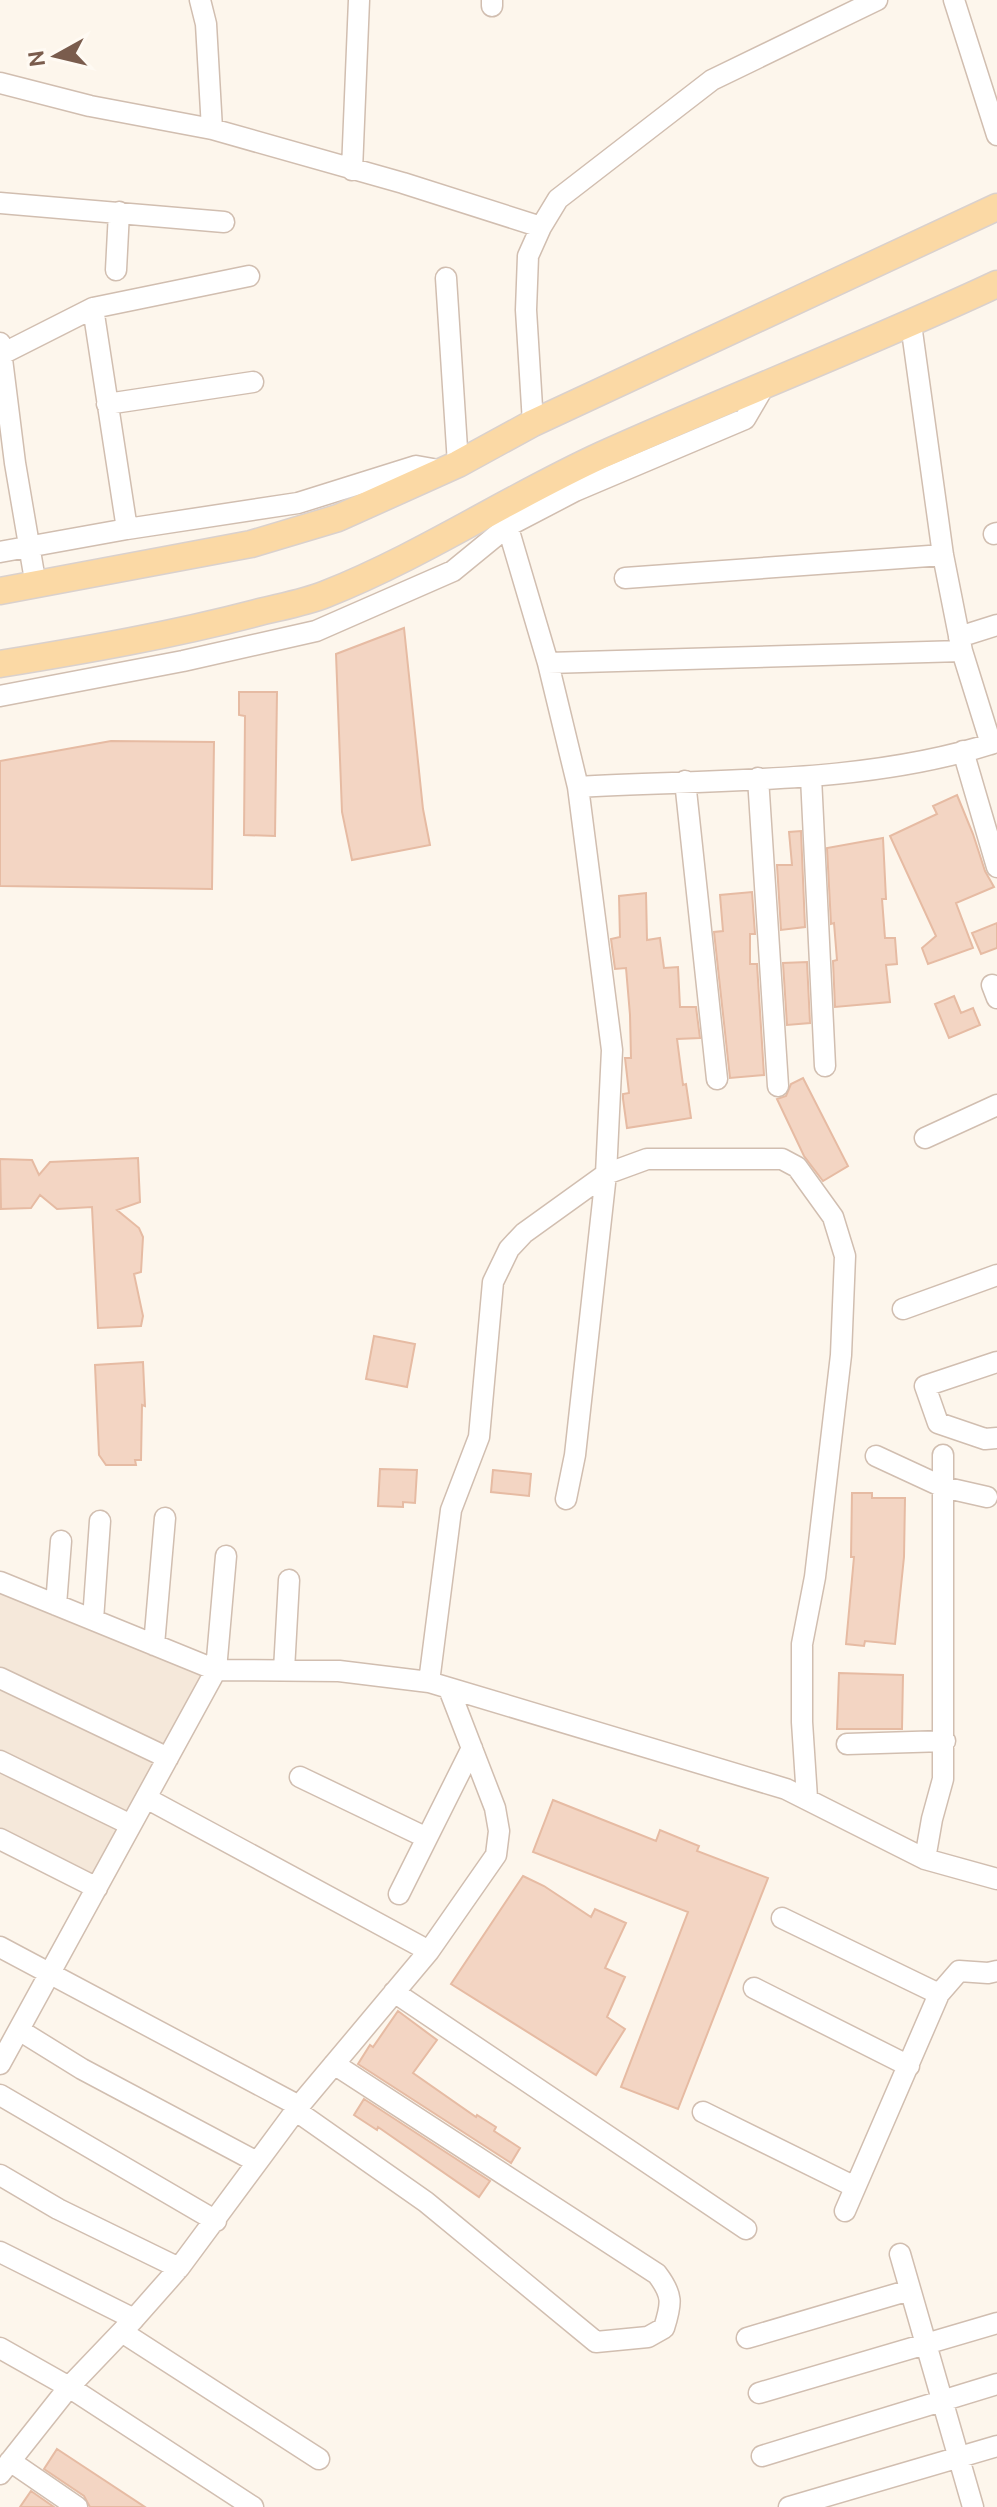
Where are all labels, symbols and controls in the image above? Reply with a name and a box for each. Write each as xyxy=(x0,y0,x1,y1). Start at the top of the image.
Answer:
north arrow xyxy=(16,16,96,96)
text: N xyxy=(22,49,49,69)

